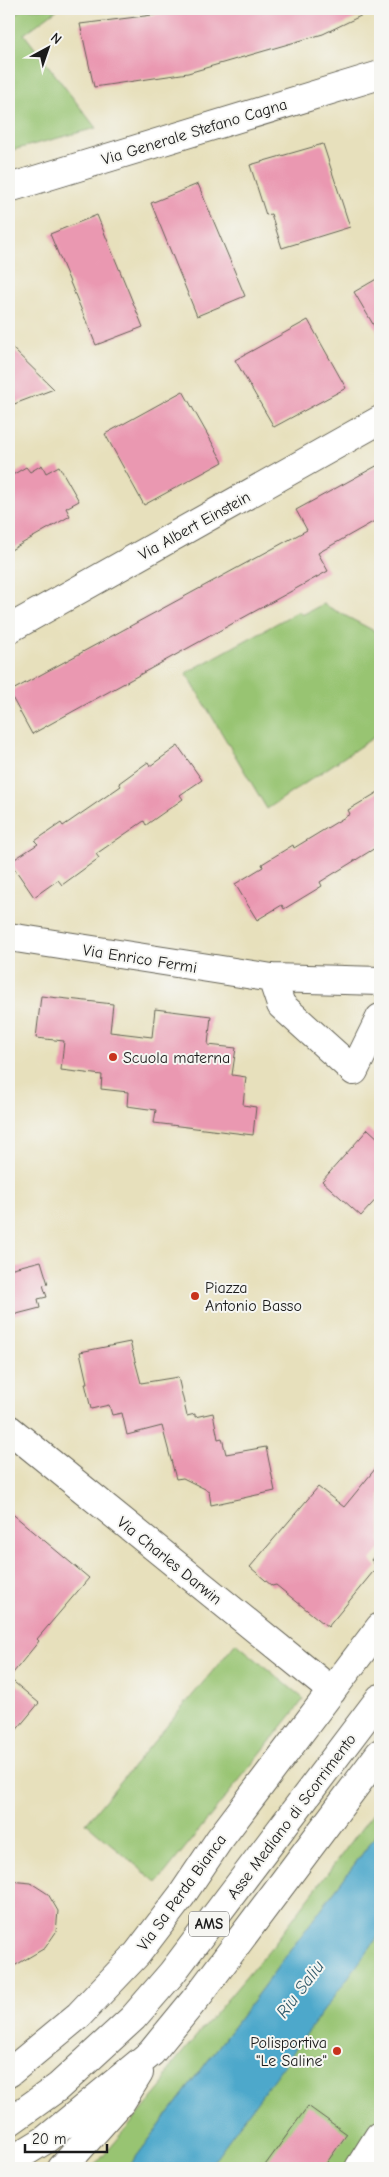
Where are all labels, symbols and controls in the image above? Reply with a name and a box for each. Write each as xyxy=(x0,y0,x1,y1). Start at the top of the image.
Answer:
north arrow xyxy=(22,22,72,72)
text: N xyxy=(47,29,65,48)
street label: Via Generale Stefano Cagna xyxy=(99,95,289,169)
street label: Via Albert Einstein xyxy=(136,488,253,564)
street label: Via Enrico Fermi xyxy=(81,941,198,977)
place label: Scuola materna xyxy=(123,1049,230,1067)
marker: Scuola materna xyxy=(107,1051,119,1063)
place label: Piazza Antonio Basso xyxy=(205,1279,302,1315)
marker: Piazza Antonio Basso xyxy=(189,1290,201,1302)
street label: Via Charles Darwin xyxy=(114,1513,225,1608)
street label: Asse Mediano di Scorrimento xyxy=(224,1731,360,1903)
street label: Via Sa Perda Bianca xyxy=(134,1831,230,1954)
road number: AMS xyxy=(189,1912,229,1936)
water label: Riu Saliu xyxy=(272,1956,329,2022)
place label: Polisportiva "Le Saline" xyxy=(250,2034,327,2070)
marker: Polisportiva "Le Saline" xyxy=(331,2045,343,2057)
scale bar xyxy=(25,2122,108,2154)
text: 20 m xyxy=(32,2130,66,2148)

